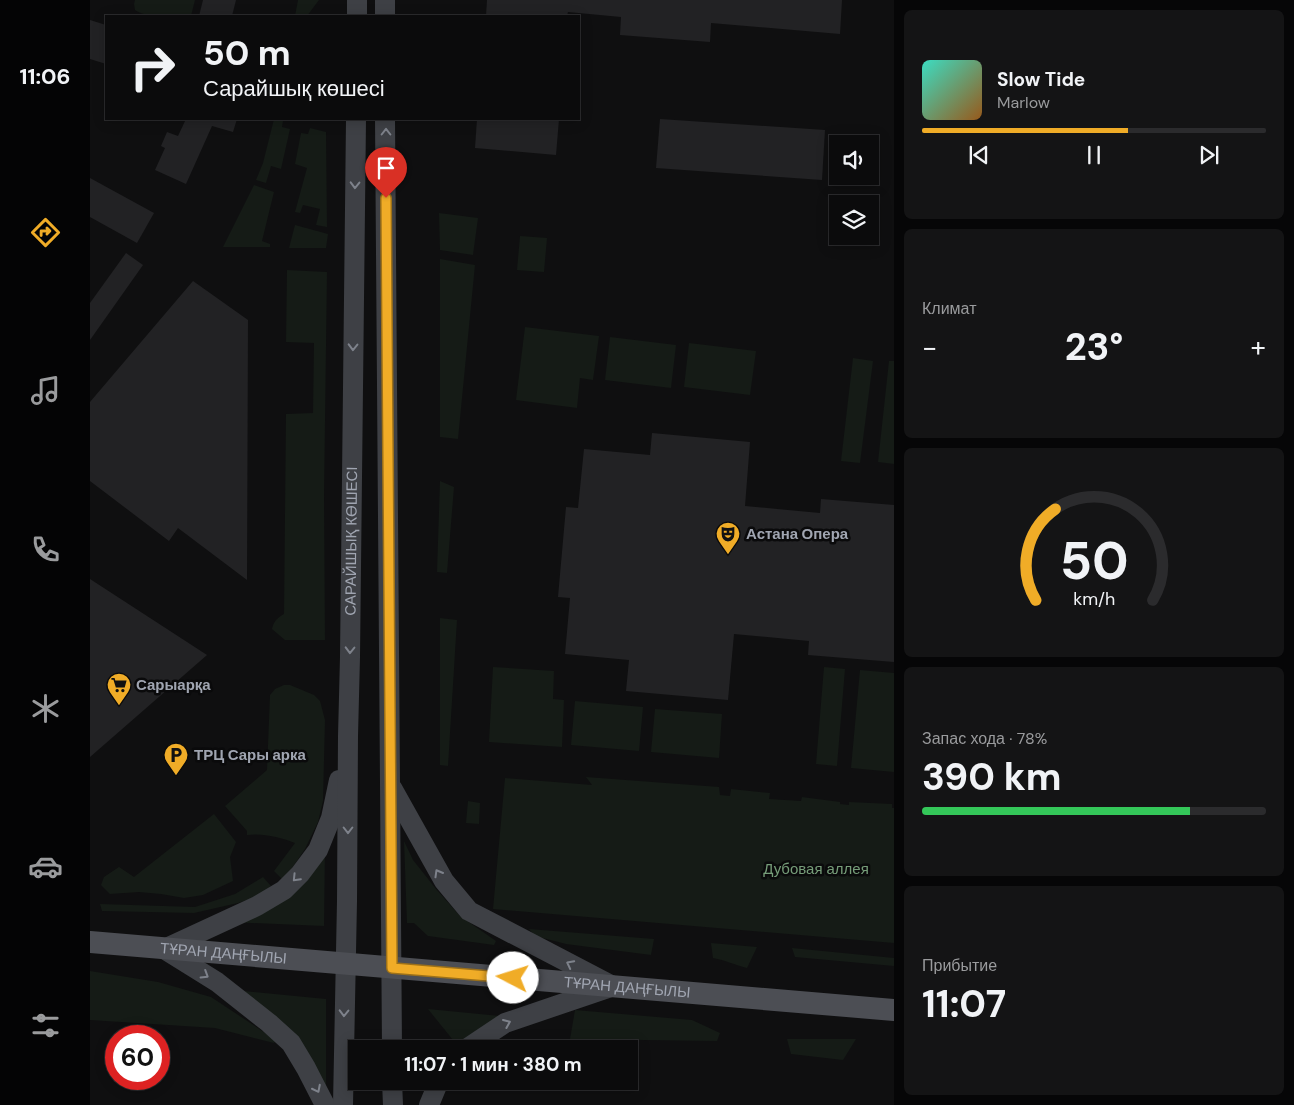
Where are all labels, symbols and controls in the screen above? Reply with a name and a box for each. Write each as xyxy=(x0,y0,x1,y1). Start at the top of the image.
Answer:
text: 50 m xyxy=(203,30,291,76)
icon: right xyxy=(120,35,185,100)
text: 11:06 xyxy=(19,62,71,91)
text: Slow Tide xyxy=(997,67,1085,92)
text: Сарайшық көшесі xyxy=(203,74,385,103)
text: Marlow xyxy=(997,92,1050,113)
one-way arrow xyxy=(380,128,391,136)
map controls xyxy=(829,135,879,245)
button: sound xyxy=(829,135,879,185)
icon: previous xyxy=(965,141,993,169)
icon: pause xyxy=(1080,141,1108,169)
icon: next xyxy=(1195,141,1223,169)
pin xyxy=(365,147,407,198)
icon: arrive xyxy=(372,154,400,182)
one-way arrow xyxy=(350,182,360,189)
button: layers xyxy=(829,195,879,245)
icon: directions xyxy=(28,215,63,250)
text: Климат xyxy=(922,298,976,319)
text: 23° xyxy=(1065,322,1123,372)
text: − xyxy=(922,329,937,366)
text: + xyxy=(1251,329,1266,366)
one-way arrow xyxy=(348,344,358,352)
icon: music xyxy=(28,373,63,408)
street label: САРАЙШЫҚ КӨШЕСІ xyxy=(340,466,362,616)
theatre icon: Астана Опера xyxy=(715,521,741,555)
place label: Астана Опера xyxy=(746,524,849,544)
text: 50 xyxy=(1060,527,1128,595)
icon: phone xyxy=(28,532,63,567)
text: km/h xyxy=(1073,587,1115,611)
one-way arrow xyxy=(345,646,355,654)
supermarket icon: Сарыарқа xyxy=(106,672,132,706)
place label: Сарыарқа xyxy=(136,675,211,695)
icon: climate xyxy=(28,691,63,726)
text: Запас хода · 78% xyxy=(922,728,1047,749)
parking icon: ТРЦ Сары арка xyxy=(163,742,189,776)
place label: ТРЦ Сары арка xyxy=(194,745,307,765)
text: 390 km xyxy=(922,752,1062,802)
one-way arrow xyxy=(343,826,353,834)
icon: car xyxy=(28,849,63,884)
park label: Дубовая аллея xyxy=(763,859,869,879)
one-way arrow xyxy=(435,869,445,878)
one-way arrow xyxy=(293,872,302,881)
street label: ТҰРАН ДАҢҒЫЛЫ xyxy=(159,938,288,969)
position arrow xyxy=(486,951,538,1003)
text: Прибытие xyxy=(922,955,997,976)
one-way arrow xyxy=(566,960,575,970)
one-way arrow xyxy=(200,968,209,978)
street label: ТҰРАН ДАҢҒЫЛЫ xyxy=(563,972,691,1003)
text: 11:07 xyxy=(922,979,1006,1029)
icon: filters xyxy=(28,1008,63,1043)
one-way arrow xyxy=(339,1010,349,1018)
one-way arrow xyxy=(502,1019,511,1029)
speed limit sign: 60 xyxy=(105,1025,170,1090)
text: 11:07 · 1 мин · 380 m xyxy=(404,1052,582,1077)
one-way arrow xyxy=(311,1084,321,1093)

